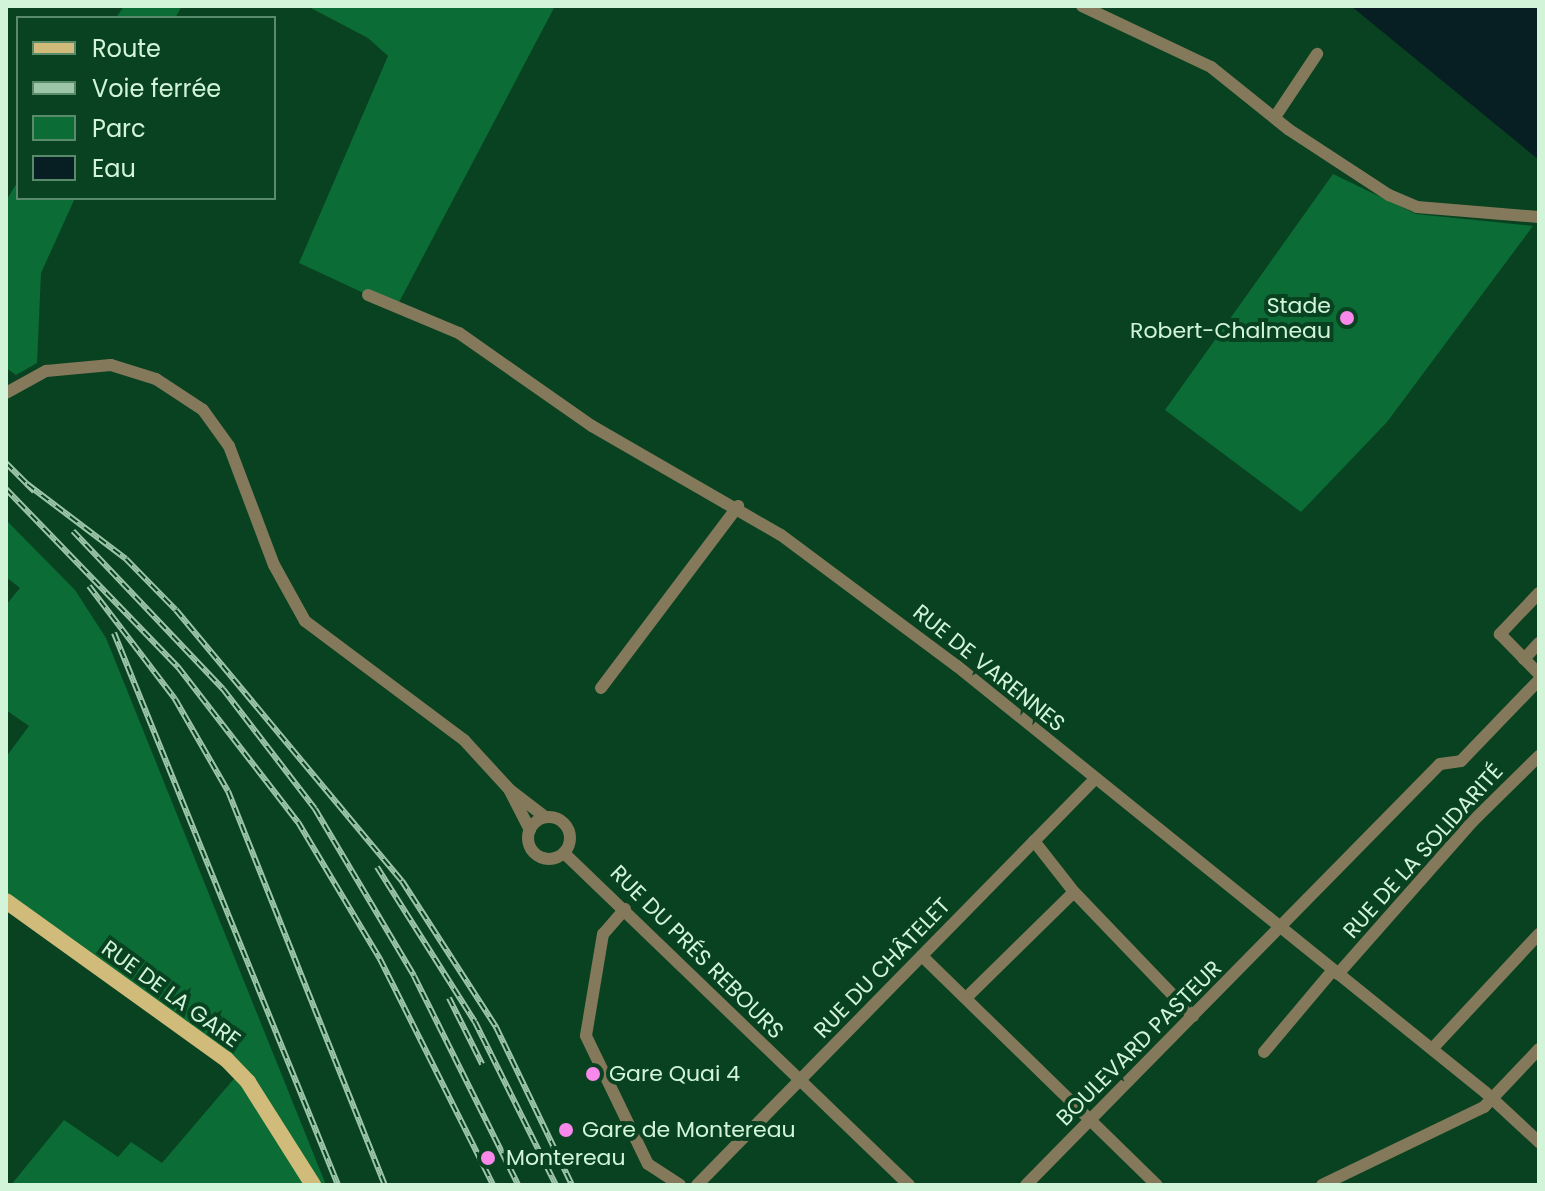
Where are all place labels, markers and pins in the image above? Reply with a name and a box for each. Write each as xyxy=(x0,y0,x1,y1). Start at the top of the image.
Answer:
place label: Stade Robert-Chalmeau xyxy=(1130,292,1331,344)
marker: Stade Robert-Chalmeau xyxy=(1338,309,1356,327)
place label: Gare Quai 4 xyxy=(609,1061,740,1087)
marker: Gare Quai 4 xyxy=(584,1065,602,1083)
place label: Gare de Montereau xyxy=(582,1117,796,1143)
marker: Gare de Montereau xyxy=(557,1121,575,1139)
place label: Montereau xyxy=(506,1145,626,1171)
marker: Montereau xyxy=(477,1147,499,1169)

